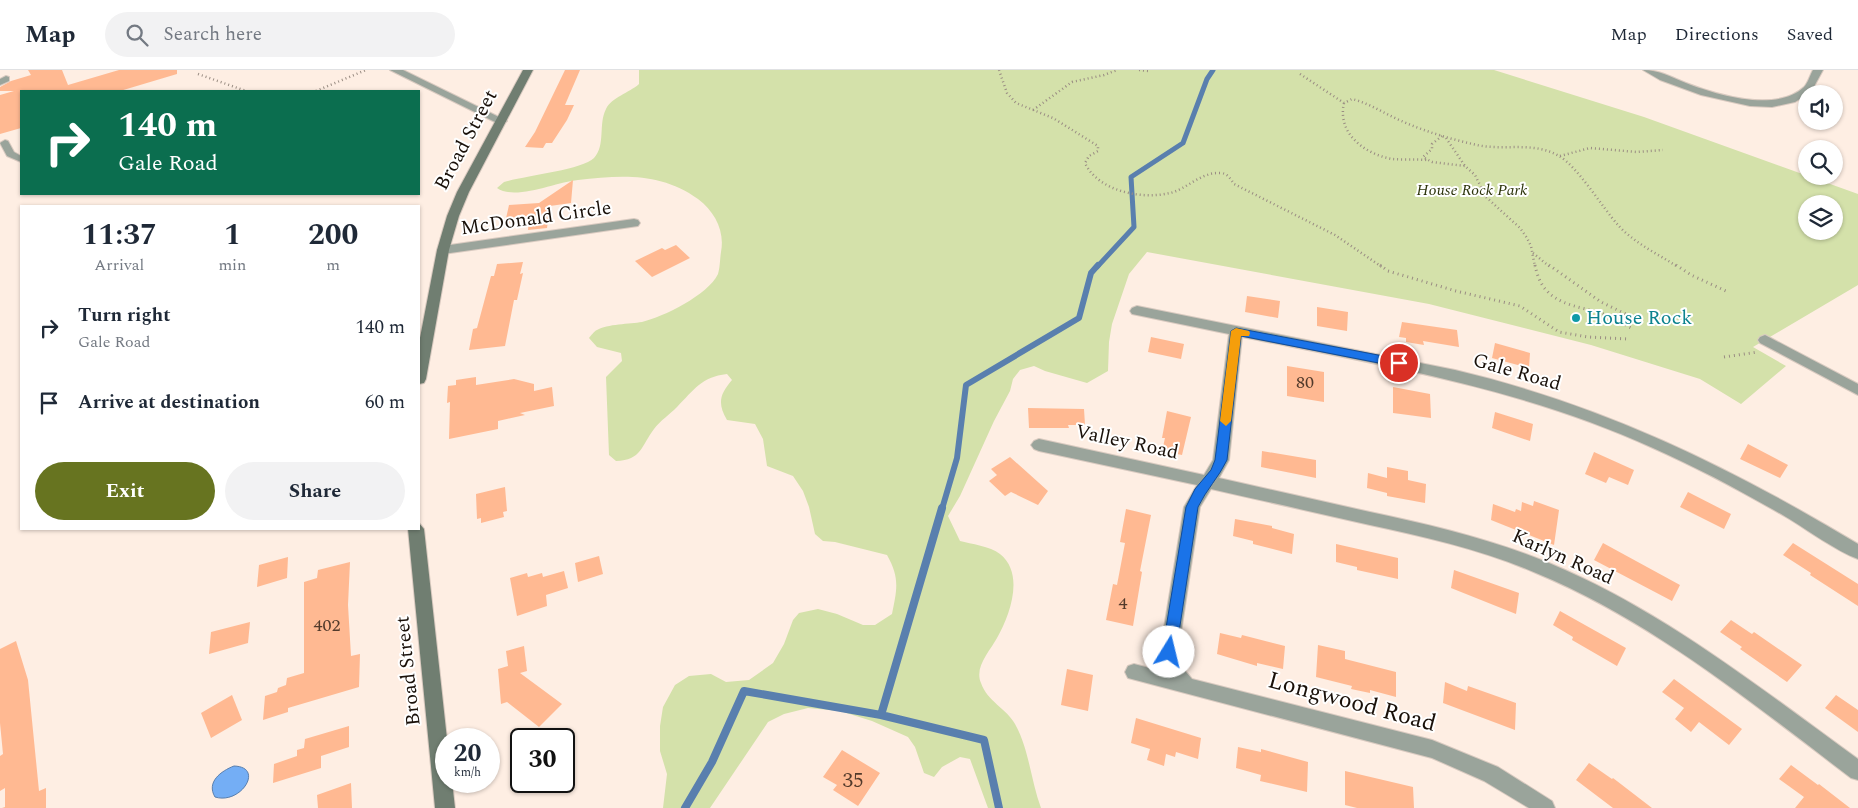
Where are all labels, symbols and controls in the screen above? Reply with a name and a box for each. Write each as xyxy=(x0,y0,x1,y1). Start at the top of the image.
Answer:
search box xyxy=(105,12,455,57)
text: Map xyxy=(25,17,75,53)
text: Search here xyxy=(163,20,262,49)
icon: search xyxy=(123,21,151,49)
text: Map xyxy=(1611,21,1647,48)
text: Directions xyxy=(1675,21,1759,48)
text: Saved xyxy=(1787,21,1833,48)
street label: Broad Street xyxy=(427,84,505,196)
map controls xyxy=(1798,85,1843,240)
button: sound xyxy=(1798,85,1843,130)
text: 140 m xyxy=(118,99,217,152)
icon: right xyxy=(35,110,100,175)
button: search xyxy=(1798,140,1843,185)
text: Gale Road xyxy=(118,147,218,180)
park label: House Rock Park xyxy=(1416,178,1528,202)
street label: McDonald Circle xyxy=(459,193,613,243)
button: layers xyxy=(1798,195,1843,240)
text: 11:37 xyxy=(82,212,157,258)
text: 1 xyxy=(224,212,241,258)
text: 200 xyxy=(308,212,358,258)
text: Arrival xyxy=(94,253,144,277)
text: min xyxy=(218,253,246,277)
text: m xyxy=(326,253,340,277)
text: Turn right xyxy=(78,301,171,330)
place label: House Rock xyxy=(1586,303,1692,333)
marker: House Rock xyxy=(1570,312,1582,324)
text: 140 m xyxy=(355,313,405,342)
icon: right xyxy=(35,314,63,342)
text: Gale Road xyxy=(78,330,151,354)
pin xyxy=(1378,342,1420,384)
street label: Gale Road xyxy=(1469,345,1565,399)
icon: arrive xyxy=(1385,349,1413,377)
house number: 80 xyxy=(1296,369,1314,396)
text: Arrive at destination xyxy=(78,388,260,417)
text: 60 m xyxy=(365,388,405,417)
icon: arrive xyxy=(35,389,63,417)
street label: Valley Road xyxy=(1073,416,1181,468)
button: Exit xyxy=(35,462,215,520)
button: Share xyxy=(225,462,405,520)
street label: Karlyn Road xyxy=(1507,521,1619,593)
house number: 4 xyxy=(1119,590,1128,617)
house number: 402 xyxy=(314,612,341,639)
street label: Broad Street xyxy=(387,615,429,727)
position arrow xyxy=(1142,625,1194,677)
street label: Longwood Road xyxy=(1264,662,1440,742)
speed limit sign: 30 xyxy=(510,728,575,793)
text: 20 xyxy=(453,735,482,773)
text: km/h xyxy=(454,763,481,782)
house number: 35 xyxy=(843,765,864,797)

